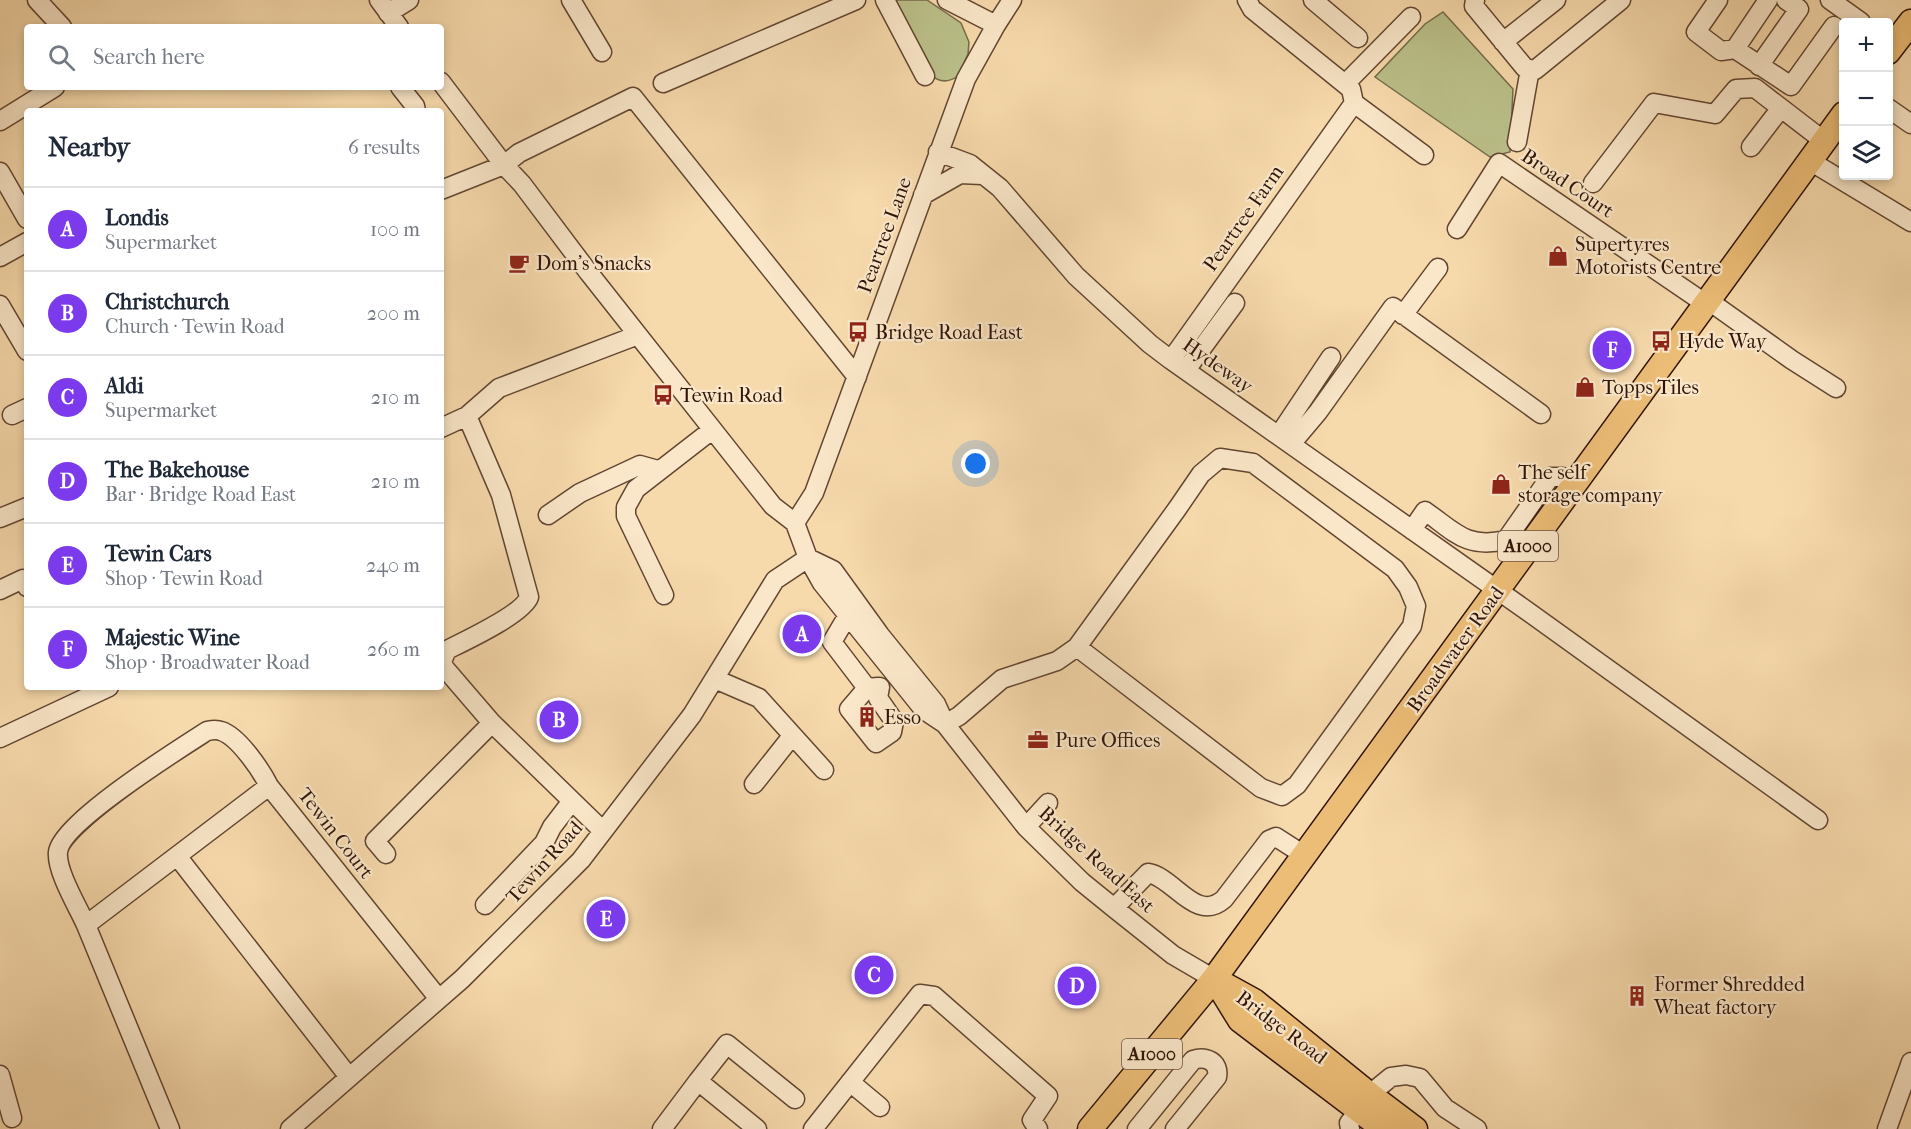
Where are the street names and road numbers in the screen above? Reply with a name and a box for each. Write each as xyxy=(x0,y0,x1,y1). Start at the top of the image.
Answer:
street label: Broad Court xyxy=(1517,144,1618,223)
street label: Peartree Farm xyxy=(1198,161,1289,276)
street label: Peartree Lane xyxy=(853,174,916,296)
street label: Hydeway xyxy=(1178,333,1258,399)
road number: A1000 xyxy=(1498,531,1558,561)
street label: Broadwater Road xyxy=(1402,581,1509,717)
street label: Tewin Court xyxy=(293,783,378,883)
street label: Bridge Road East xyxy=(1034,801,1159,917)
street label: Tewin Road xyxy=(501,816,588,908)
street label: Bridge Road xyxy=(1232,986,1332,1070)
road number: A1000 xyxy=(1122,1039,1182,1069)

